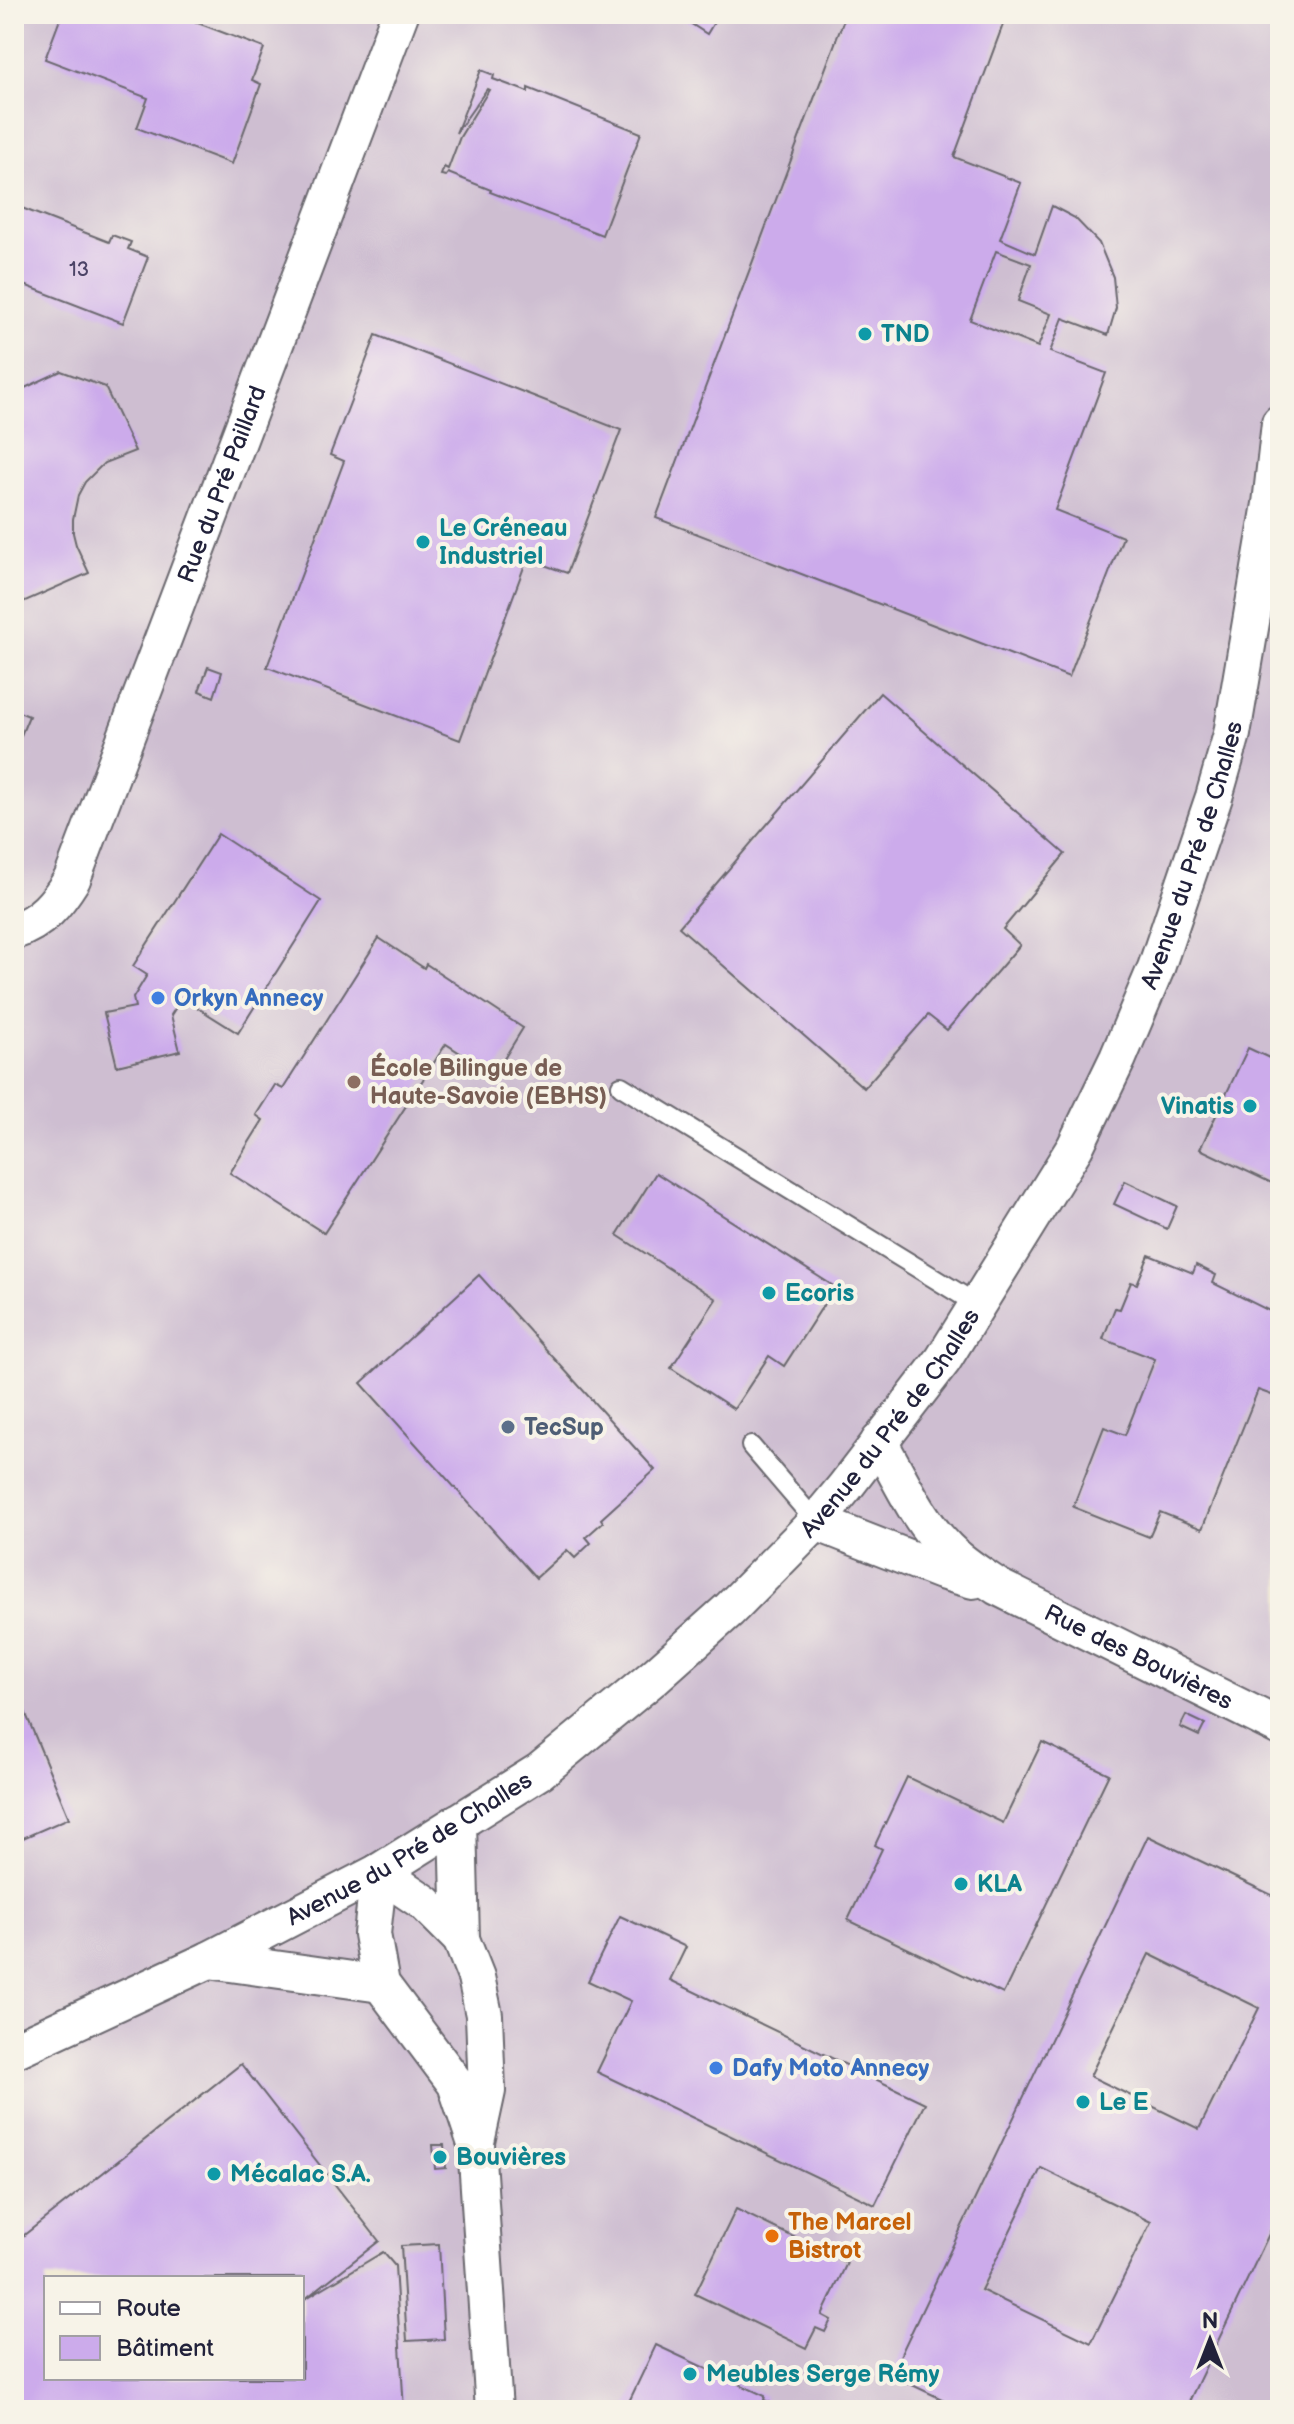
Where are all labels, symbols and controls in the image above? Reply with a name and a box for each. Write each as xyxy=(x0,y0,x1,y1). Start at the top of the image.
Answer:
house number: 13 xyxy=(69,258,89,282)
place label: TND xyxy=(881,320,929,349)
marker: TND xyxy=(856,325,874,343)
street label: Rue du Pré Paillard xyxy=(172,382,273,587)
place label: Le Créneau Industriel xyxy=(439,514,567,571)
marker: Le Créneau Industriel xyxy=(414,533,432,551)
street label: Avenue du Pré de Challes xyxy=(1135,719,1249,993)
place label: Orkyn Annecy xyxy=(174,984,324,1013)
marker: Orkyn Annecy xyxy=(149,989,167,1007)
place label: École Bilingue de Haute-Savoie (EBHS) xyxy=(370,1052,607,1111)
marker: École Bilingue de Haute-Savoie (EBHS) xyxy=(345,1073,363,1091)
place label: Vinatis xyxy=(1161,1092,1234,1121)
marker: Vinatis xyxy=(1241,1097,1259,1115)
place label: Ecoris xyxy=(785,1279,854,1308)
marker: Ecoris xyxy=(760,1284,778,1302)
street label: Avenue du Pré de Challes xyxy=(795,1303,986,1544)
place label: TecSup xyxy=(524,1413,604,1442)
marker: TecSup xyxy=(499,1418,517,1436)
street label: Rue des Bouvières xyxy=(1039,1598,1238,1716)
street label: Avenue du Pré de Challes xyxy=(282,1766,538,1932)
place label: KLA xyxy=(977,1870,1022,1899)
marker: KLA xyxy=(952,1875,970,1893)
place label: Dafy Moto Annecy xyxy=(732,2054,929,2083)
marker: Dafy Moto Annecy xyxy=(707,2059,725,2077)
place label: Le E xyxy=(1099,2088,1148,2117)
marker: Le E xyxy=(1074,2093,1092,2111)
place label: Bouvières xyxy=(456,2143,566,2172)
marker: Bouvières xyxy=(431,2148,449,2166)
place label: Mécalac S.A. xyxy=(230,2160,371,2189)
marker: Mécalac S.A. xyxy=(205,2165,223,2183)
place label: The Marcel Bistrot xyxy=(788,2208,911,2265)
marker: The Marcel Bistrot xyxy=(763,2227,781,2245)
legend xyxy=(44,2276,304,2380)
text: Route xyxy=(116,2294,181,2323)
north arrow xyxy=(1170,2300,1250,2380)
text: N xyxy=(1202,2308,1218,2335)
text: Bâtiment xyxy=(116,2334,215,2363)
place label: Meubles Serge Rémy xyxy=(706,2360,940,2389)
marker: Meubles Serge Rémy xyxy=(681,2365,699,2383)

